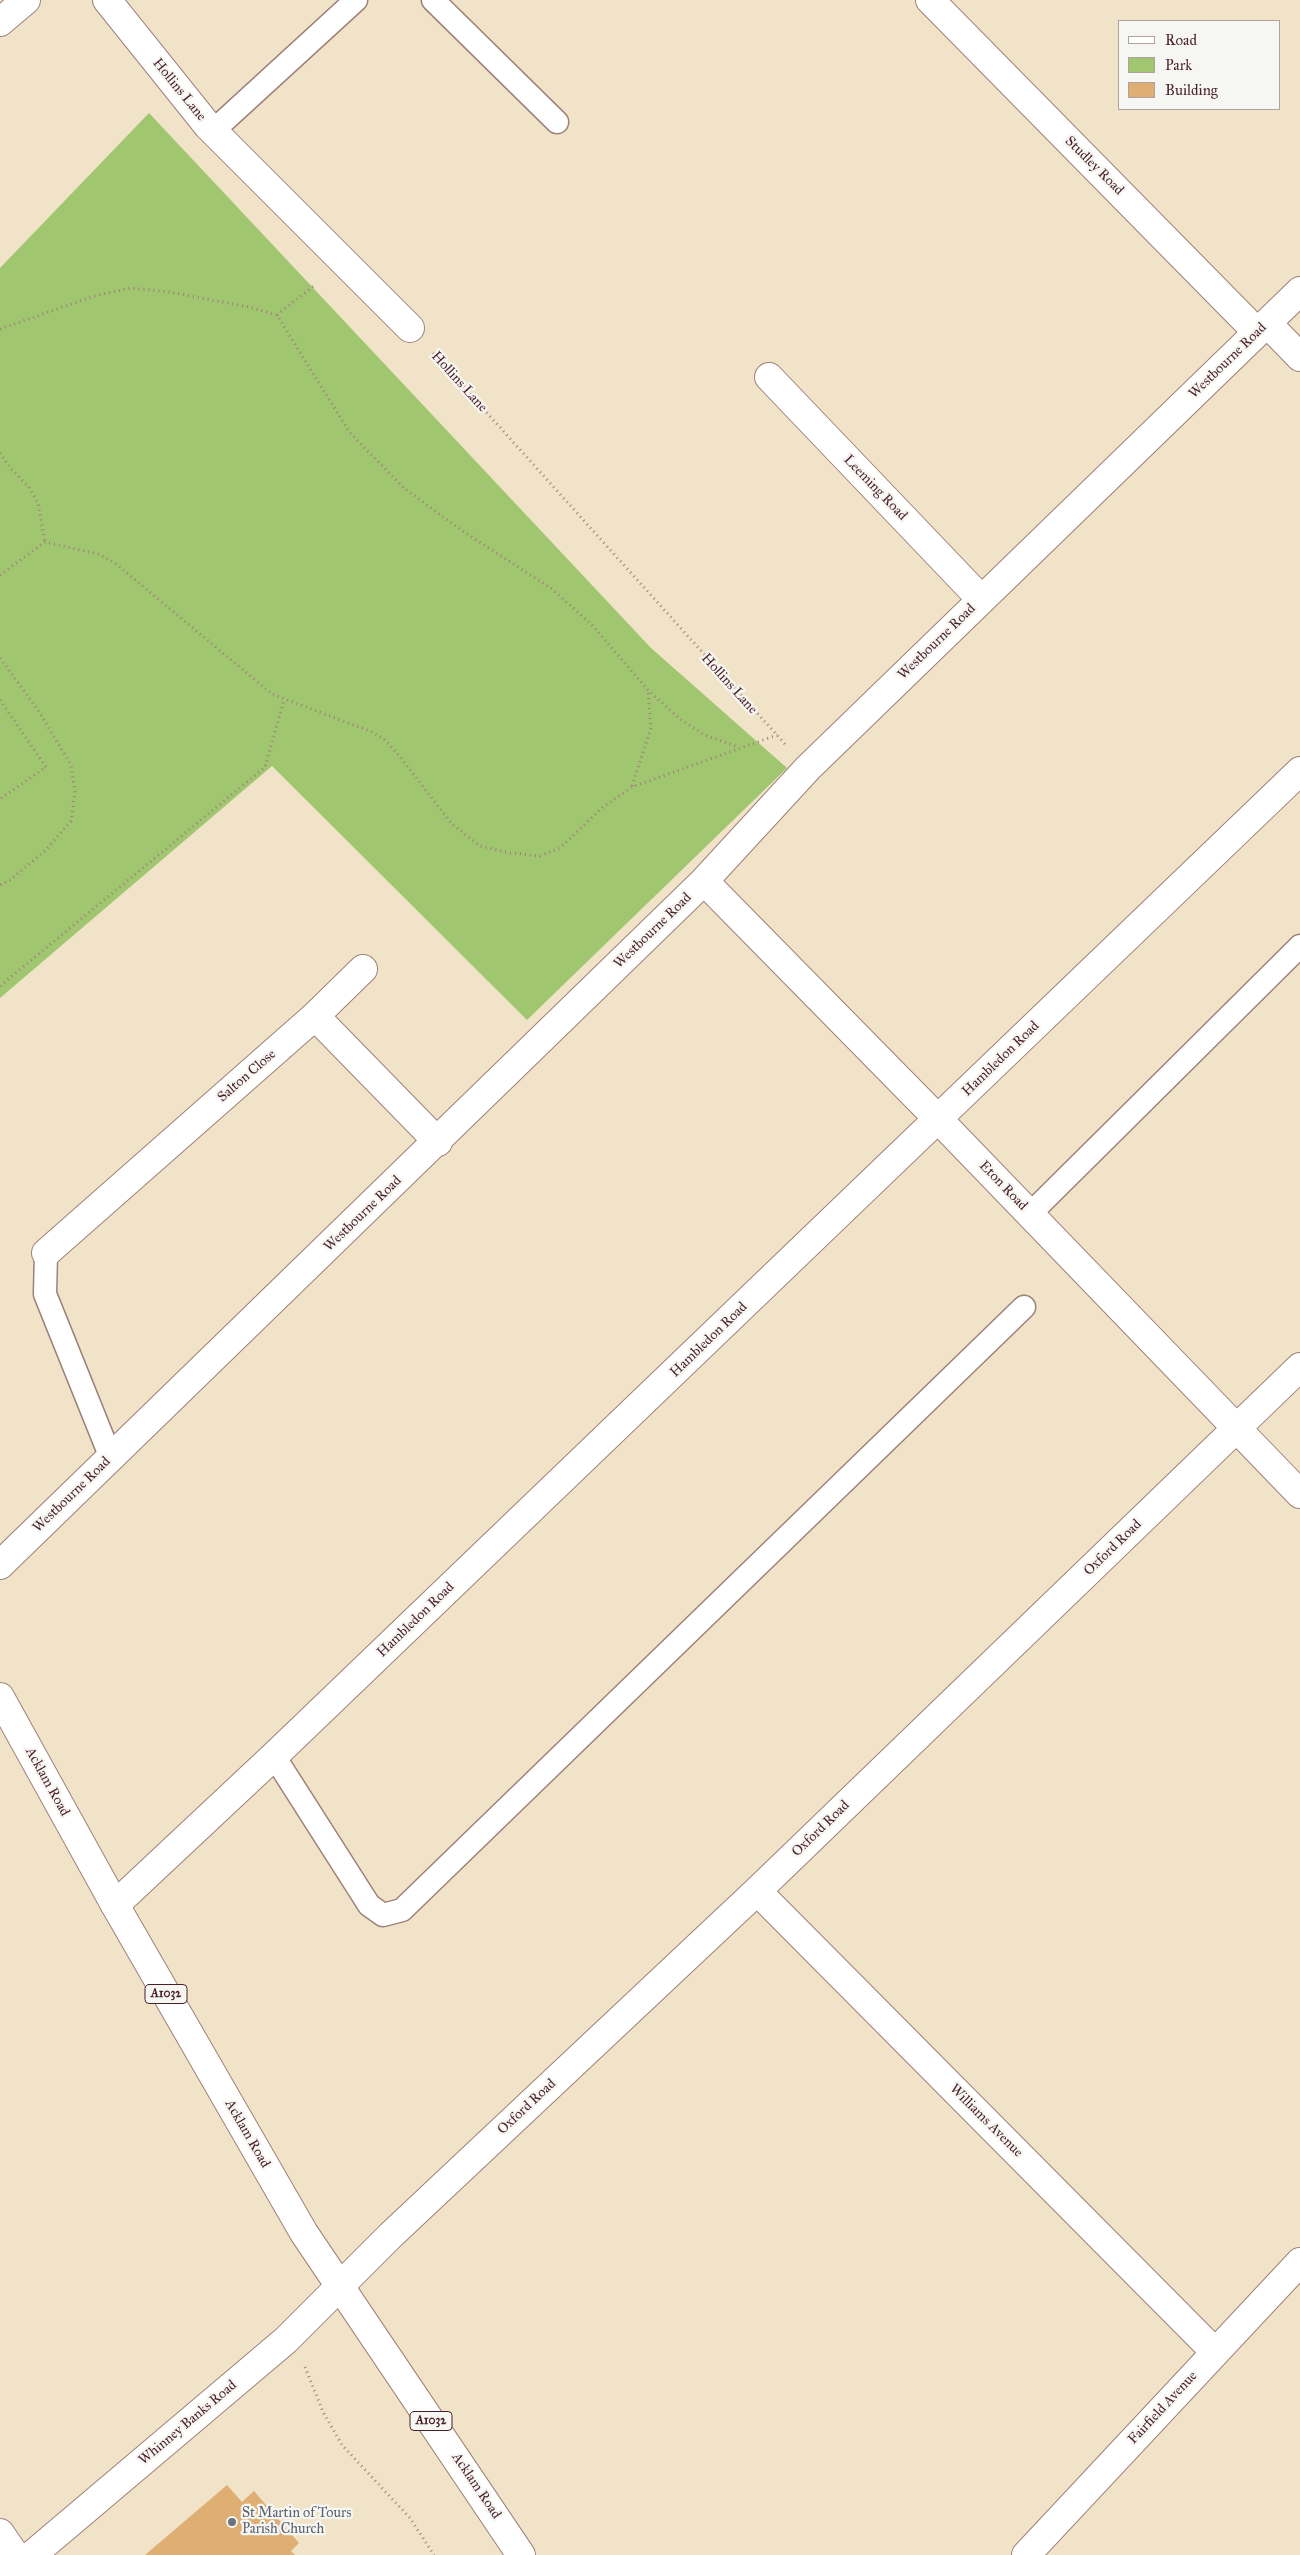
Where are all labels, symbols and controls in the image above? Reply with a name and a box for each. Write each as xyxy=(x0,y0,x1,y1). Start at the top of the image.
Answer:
legend xyxy=(1118,20,1280,110)
text: Road xyxy=(1165,31,1197,49)
street label: Hollins Lane xyxy=(149,55,209,125)
text: Park xyxy=(1165,56,1192,74)
text: Building xyxy=(1165,81,1218,99)
street label: Studley Road xyxy=(1061,133,1127,199)
street label: Westbourne Road xyxy=(1186,320,1270,402)
street label: Hollins Lane xyxy=(427,348,491,416)
street label: Leeming Road xyxy=(840,452,910,524)
street label: Westbourne Road xyxy=(895,601,979,683)
street label: Hollins Lane xyxy=(697,650,761,718)
street label: Westbourne Road xyxy=(611,890,695,972)
street label: Hambledon Road xyxy=(959,1018,1043,1100)
street label: Salton Close xyxy=(214,1046,280,1106)
street label: Eton Road xyxy=(975,1158,1031,1214)
street label: Westbourne Road xyxy=(321,1173,405,1255)
street label: Hambledon Road xyxy=(667,1299,751,1381)
street label: Westbourne Road xyxy=(30,1454,114,1536)
street label: Oxford Road xyxy=(1081,1516,1145,1580)
street label: Hambledon Road xyxy=(374,1579,458,1661)
street label: Acklam Road xyxy=(21,1745,73,1819)
street label: Oxford Road xyxy=(789,1797,853,1861)
road number: A1032 xyxy=(145,1985,187,2004)
street label: Oxford Road xyxy=(494,2076,560,2138)
street label: Williams Avenue xyxy=(946,2081,1026,2161)
street label: Acklam Road xyxy=(221,2097,273,2171)
street label: Fairfield Avenue xyxy=(1125,2368,1201,2448)
street label: Whinney Banks Road xyxy=(136,2377,240,2469)
road number: A1032 xyxy=(410,2412,452,2430)
street label: Acklam Road xyxy=(448,2450,504,2522)
place label: St Martin of Tours Parish Church xyxy=(242,2506,351,2538)
marker: St Martin of Tours Parish Church xyxy=(226,2516,238,2528)

